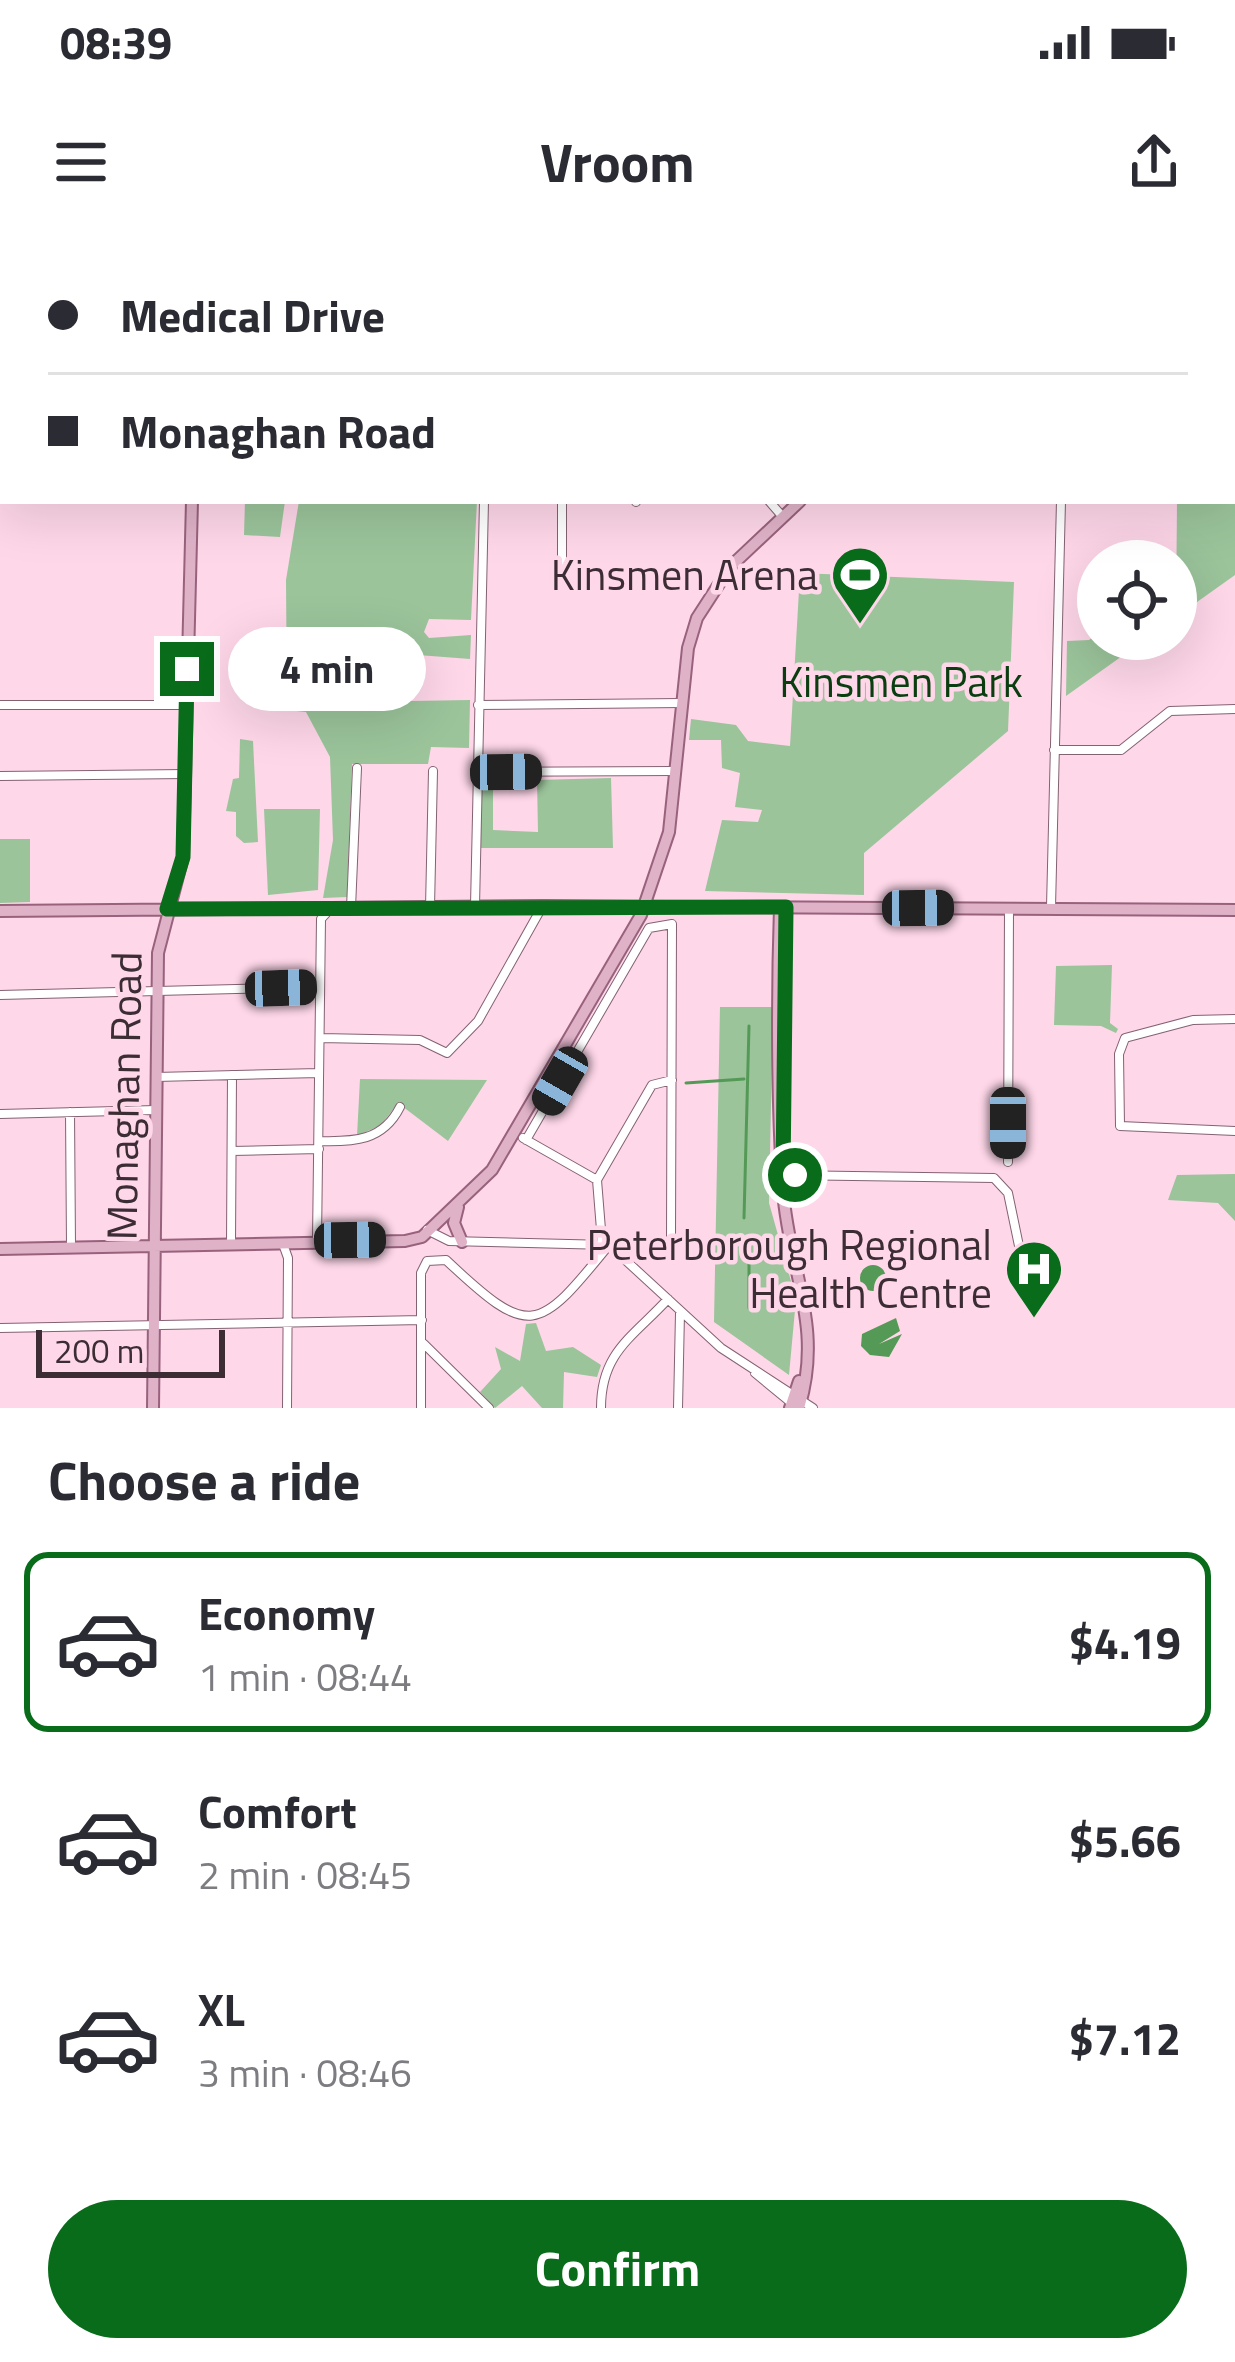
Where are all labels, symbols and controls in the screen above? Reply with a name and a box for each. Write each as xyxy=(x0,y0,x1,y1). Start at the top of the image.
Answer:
text: 08:39 xyxy=(60,8,172,76)
text: Vroom xyxy=(540,121,695,203)
icon: menu xyxy=(48,129,114,195)
icon: share xyxy=(1121,129,1187,195)
text: Medical Drive xyxy=(120,281,385,349)
text: Monaghan Road xyxy=(120,397,436,465)
map controls xyxy=(1077,540,1197,660)
button: locate xyxy=(1077,540,1197,660)
place label: Kinsmen Arena xyxy=(551,542,818,606)
sports icon: Kinsmen Arena xyxy=(829,544,891,626)
callout: 4 min xyxy=(229,627,427,711)
text: 4 min xyxy=(280,639,374,698)
route end xyxy=(160,642,214,696)
park label: Kinsmen Park xyxy=(779,649,1023,713)
car xyxy=(470,753,542,791)
car xyxy=(882,889,954,927)
street label: Monaghan Road xyxy=(88,951,158,1241)
car xyxy=(244,969,318,1007)
car xyxy=(526,1041,594,1121)
car xyxy=(990,1087,1026,1159)
route start xyxy=(768,1148,822,1202)
place label: Peterborough Regional Health Centre xyxy=(586,1212,992,1324)
car xyxy=(314,1221,386,1259)
hospital icon: Peterborough Regional Health Centre xyxy=(1003,1238,1065,1320)
scale bar xyxy=(36,1324,225,1377)
text: 200 m xyxy=(54,1326,144,1376)
text: Choose a ride xyxy=(48,1439,360,1521)
text: Economy xyxy=(198,1579,375,1647)
icon: car xyxy=(54,1588,162,1696)
text: $4.19 xyxy=(1069,1608,1181,1676)
text: 1 min · 08:44 xyxy=(198,1647,412,1706)
text: Comfort xyxy=(198,1777,357,1845)
icon: car xyxy=(54,1786,162,1894)
text: $5.66 xyxy=(1069,1806,1181,1874)
text: 2 min · 08:45 xyxy=(198,1845,412,1904)
text: XL xyxy=(198,1975,245,2043)
icon: car xyxy=(54,1984,162,2092)
text: $7.12 xyxy=(1069,2004,1181,2072)
text: 3 min · 08:46 xyxy=(198,2043,412,2102)
button: Confirm xyxy=(48,2200,1187,2338)

